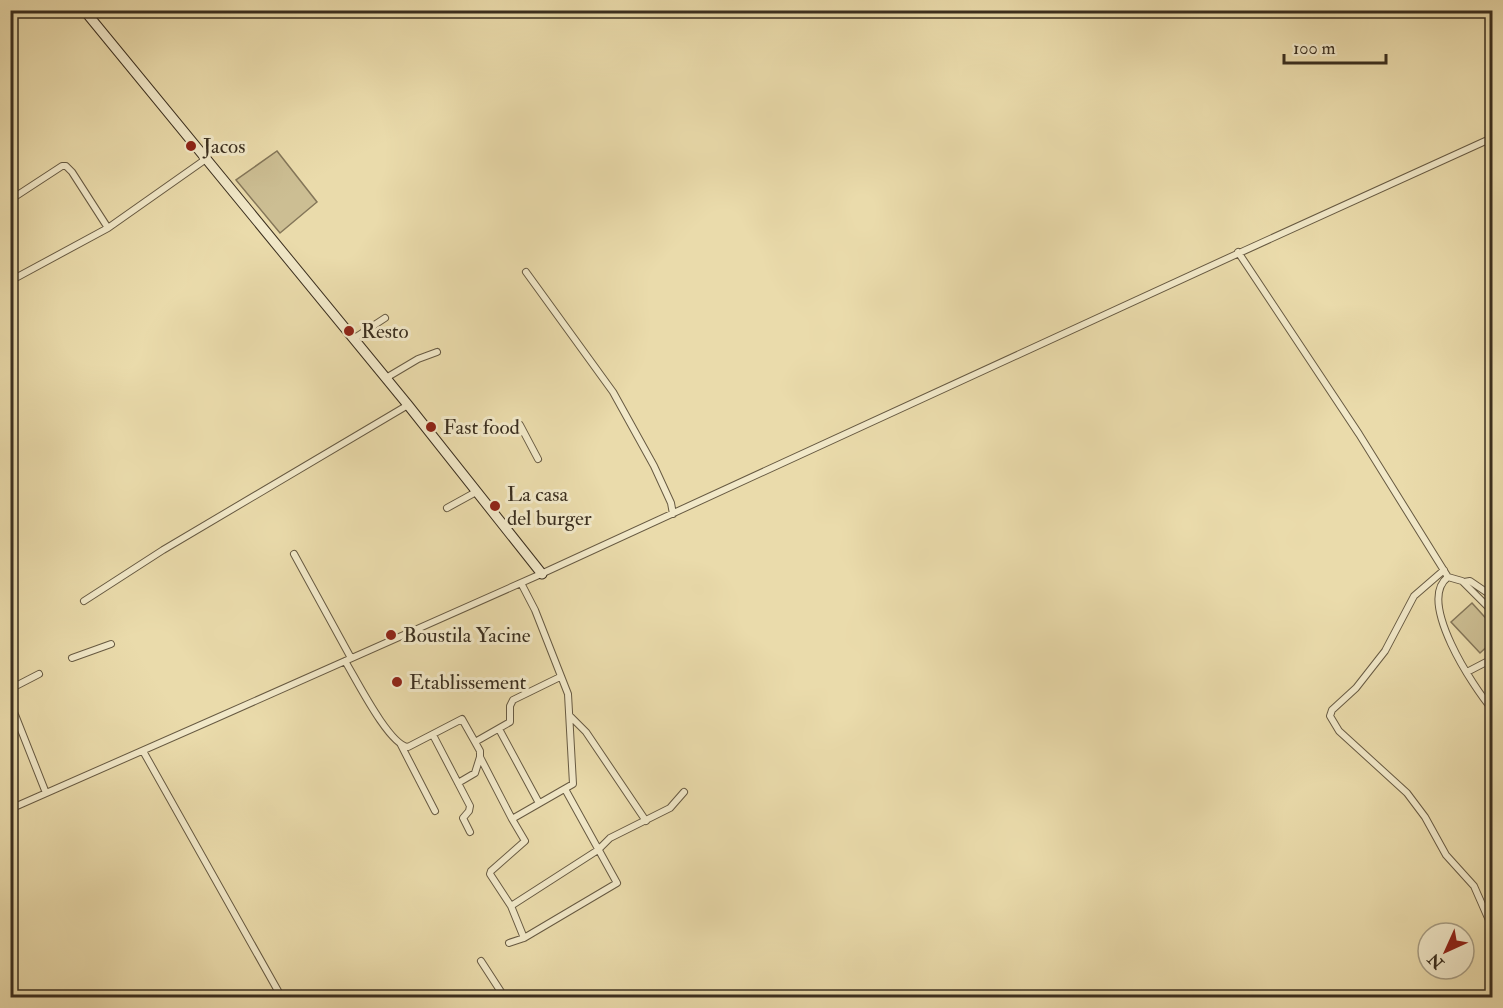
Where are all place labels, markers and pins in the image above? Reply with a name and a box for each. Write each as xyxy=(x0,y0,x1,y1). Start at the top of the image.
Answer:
place label: Jacos xyxy=(202,133,245,160)
marker: Jacos xyxy=(184,139,198,153)
place label: Resto xyxy=(361,318,409,345)
marker: Resto xyxy=(342,324,356,338)
place label: Fast food xyxy=(443,414,521,441)
marker: Fast food xyxy=(424,420,438,434)
place label: La casa del burger xyxy=(507,481,592,532)
marker: La casa del burger xyxy=(488,499,502,513)
place label: Boustila Yacine xyxy=(403,622,531,649)
marker: Boustila Yacine xyxy=(384,628,398,642)
place label: Etablissement xyxy=(409,669,527,696)
marker: Etablissement xyxy=(390,675,404,689)

